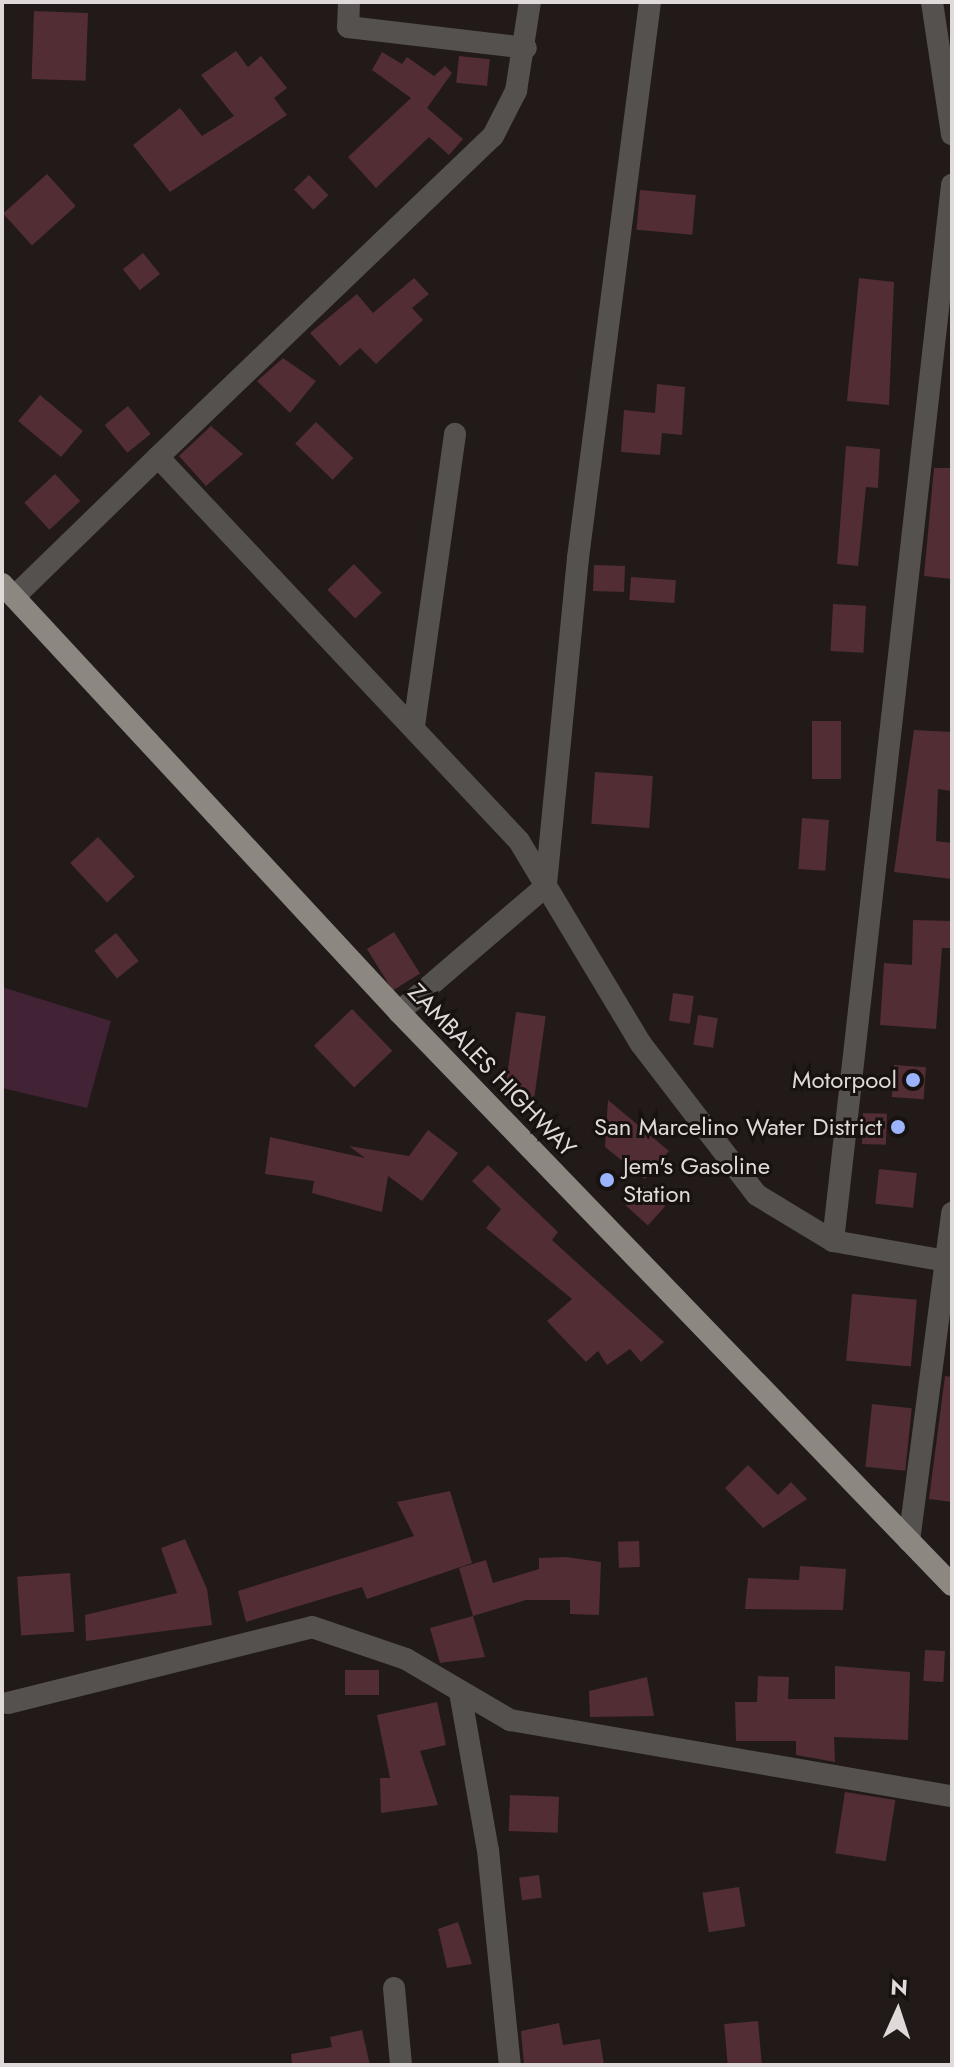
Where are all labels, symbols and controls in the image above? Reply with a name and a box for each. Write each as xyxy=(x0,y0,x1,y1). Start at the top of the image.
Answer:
street label: ZAMBALES HIGHWAY xyxy=(402,978,582,1162)
place label: Motorpool xyxy=(792,1066,897,1094)
marker: Motorpool xyxy=(904,1071,922,1089)
place label: San Marcelino Water District xyxy=(594,1113,882,1141)
marker: San Marcelino Water District xyxy=(889,1118,907,1136)
place label: Jem's Gasoline Station xyxy=(623,1152,770,1208)
marker: Jem's Gasoline Station xyxy=(598,1171,616,1189)
north arrow xyxy=(858,1971,938,2051)
text: N xyxy=(890,1971,909,2003)

